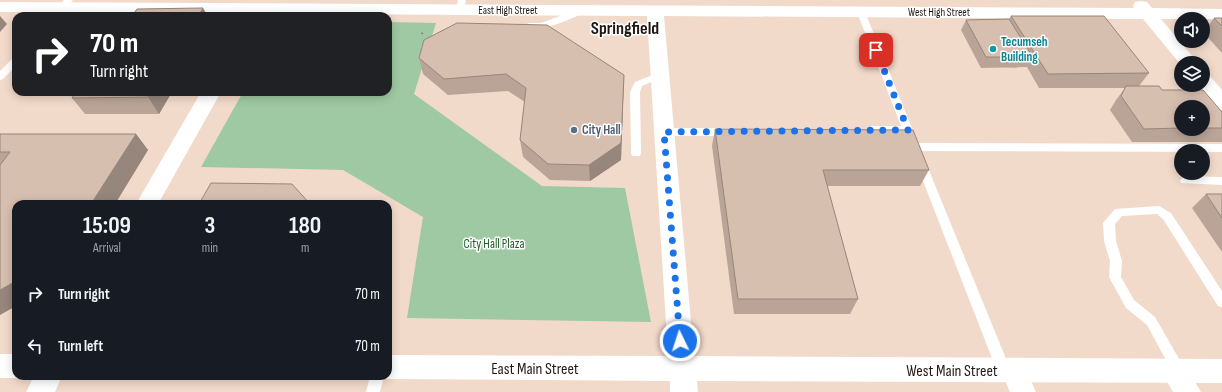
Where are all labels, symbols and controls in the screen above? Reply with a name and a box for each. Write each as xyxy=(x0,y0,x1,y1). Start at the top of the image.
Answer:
street label: East High Street xyxy=(478,4,538,17)
street label: West High Street xyxy=(908,6,971,19)
map controls xyxy=(1174,12,1210,180)
button: sound xyxy=(1174,12,1210,48)
district label: Springfield xyxy=(591,18,659,39)
text: 70 m xyxy=(90,27,138,60)
icon: right xyxy=(24,28,76,80)
pin xyxy=(859,33,893,67)
place label: Tecumseh Building xyxy=(1001,34,1048,65)
icon: arrive xyxy=(865,39,887,61)
marker: Tecumseh Building xyxy=(988,44,998,54)
button: layers xyxy=(1174,56,1210,92)
text: Turn right xyxy=(90,61,148,82)
button: + xyxy=(1174,100,1210,136)
place label: City Hall xyxy=(582,122,621,138)
marker: City Hall xyxy=(569,125,579,135)
button: − xyxy=(1174,144,1210,180)
text: 15:09 xyxy=(83,211,131,240)
text: 3 xyxy=(205,211,215,240)
text: 180 xyxy=(289,211,321,240)
park label: City Hall Plaza xyxy=(464,236,524,252)
text: Arrival xyxy=(93,240,121,256)
text: min xyxy=(202,240,218,256)
text: m xyxy=(301,240,309,256)
icon: right xyxy=(24,283,46,305)
text: Turn right xyxy=(58,285,110,304)
text: 70 m xyxy=(355,285,380,304)
position arrow xyxy=(659,320,701,362)
icon: left xyxy=(24,335,46,357)
text: Turn left xyxy=(58,337,103,356)
text: 70 m xyxy=(355,337,380,356)
street label: East Main Street xyxy=(491,360,579,379)
street label: West Main Street xyxy=(906,362,998,381)

